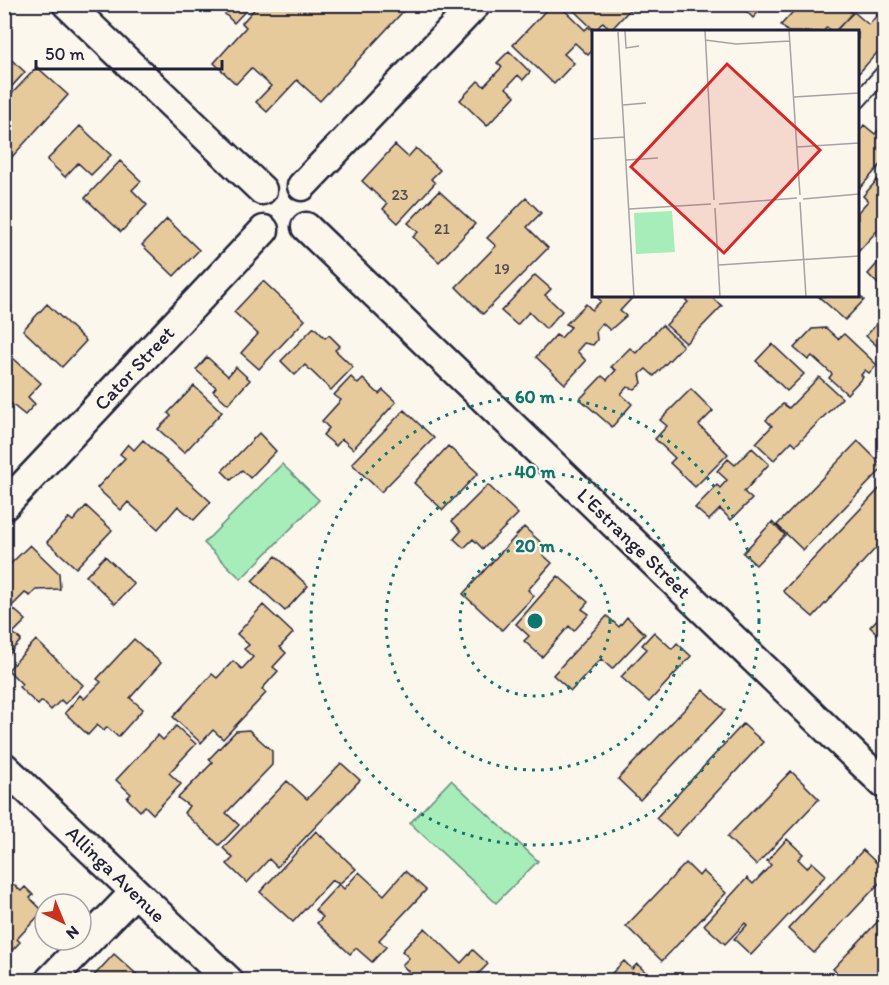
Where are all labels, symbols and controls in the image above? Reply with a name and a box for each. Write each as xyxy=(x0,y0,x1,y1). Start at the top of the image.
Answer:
inset map xyxy=(592,30,859,297)
scale bar xyxy=(36,33,222,71)
text: 50 m xyxy=(45,43,85,65)
house number: 23 xyxy=(391,185,409,204)
house number: 21 xyxy=(434,219,450,238)
house number: 19 xyxy=(494,259,510,278)
street label: Cator Street xyxy=(89,321,179,415)
text: 60 m xyxy=(515,386,556,408)
text: 40 m xyxy=(514,461,556,483)
street label: L'Estrange Street xyxy=(572,483,696,604)
text: 20 m xyxy=(515,535,556,557)
centre of rings xyxy=(525,611,545,631)
street label: Allinga Avenue xyxy=(61,821,171,927)
north arrow xyxy=(33,892,93,952)
text: N xyxy=(62,922,83,943)

